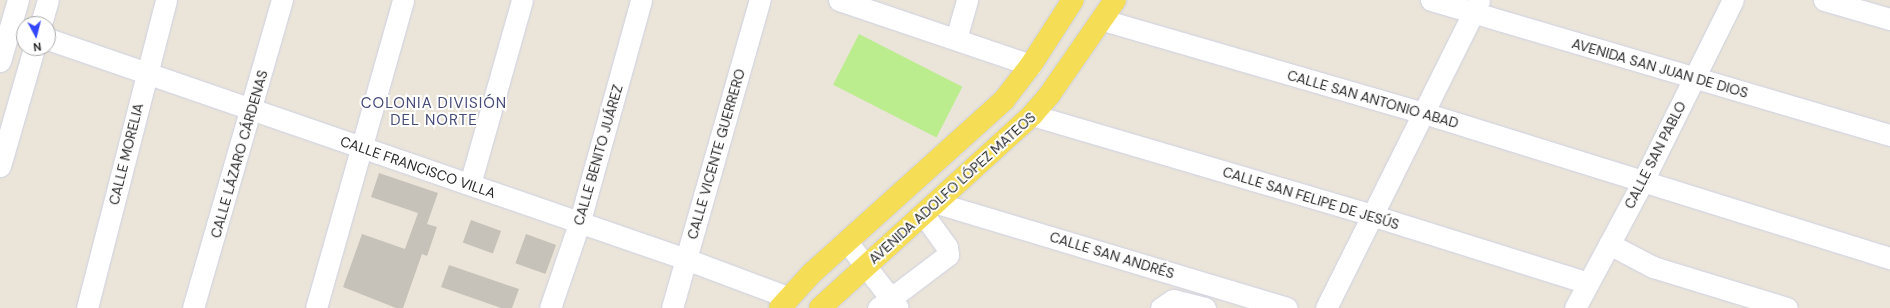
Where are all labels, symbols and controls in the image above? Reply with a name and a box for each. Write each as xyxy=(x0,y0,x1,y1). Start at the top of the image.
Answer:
north arrow xyxy=(16,16,56,56)
street label: AVENIDA SAN JUAN DE DIOS xyxy=(1570,35,1750,101)
text: N xyxy=(33,39,42,54)
street label: CALLE SAN ANTONIO ABAD xyxy=(1285,66,1461,132)
street label: CALLE VICENTE GUERRERO xyxy=(684,67,748,241)
street label: CALLE LÁZARO CÁRDENAS xyxy=(207,68,271,240)
street label: CALLE BENITO JUÁREZ xyxy=(570,83,626,227)
district label: COLONIA DIVISIÓN DEL NORTE xyxy=(361,94,507,129)
street label: CALLE SAN PABLO xyxy=(1621,99,1689,211)
street label: CALLE MORELIA xyxy=(105,101,147,207)
street label: AVENIDA ADOLFO LÓPEZ MATEOS xyxy=(865,109,1039,267)
street label: CALLE FRANCISCO VILLA xyxy=(338,133,498,201)
street label: CALLE SAN FELIPE DE JESÚS xyxy=(1221,163,1401,233)
street label: CALLE SAN ANDRÉS xyxy=(1048,228,1176,282)

